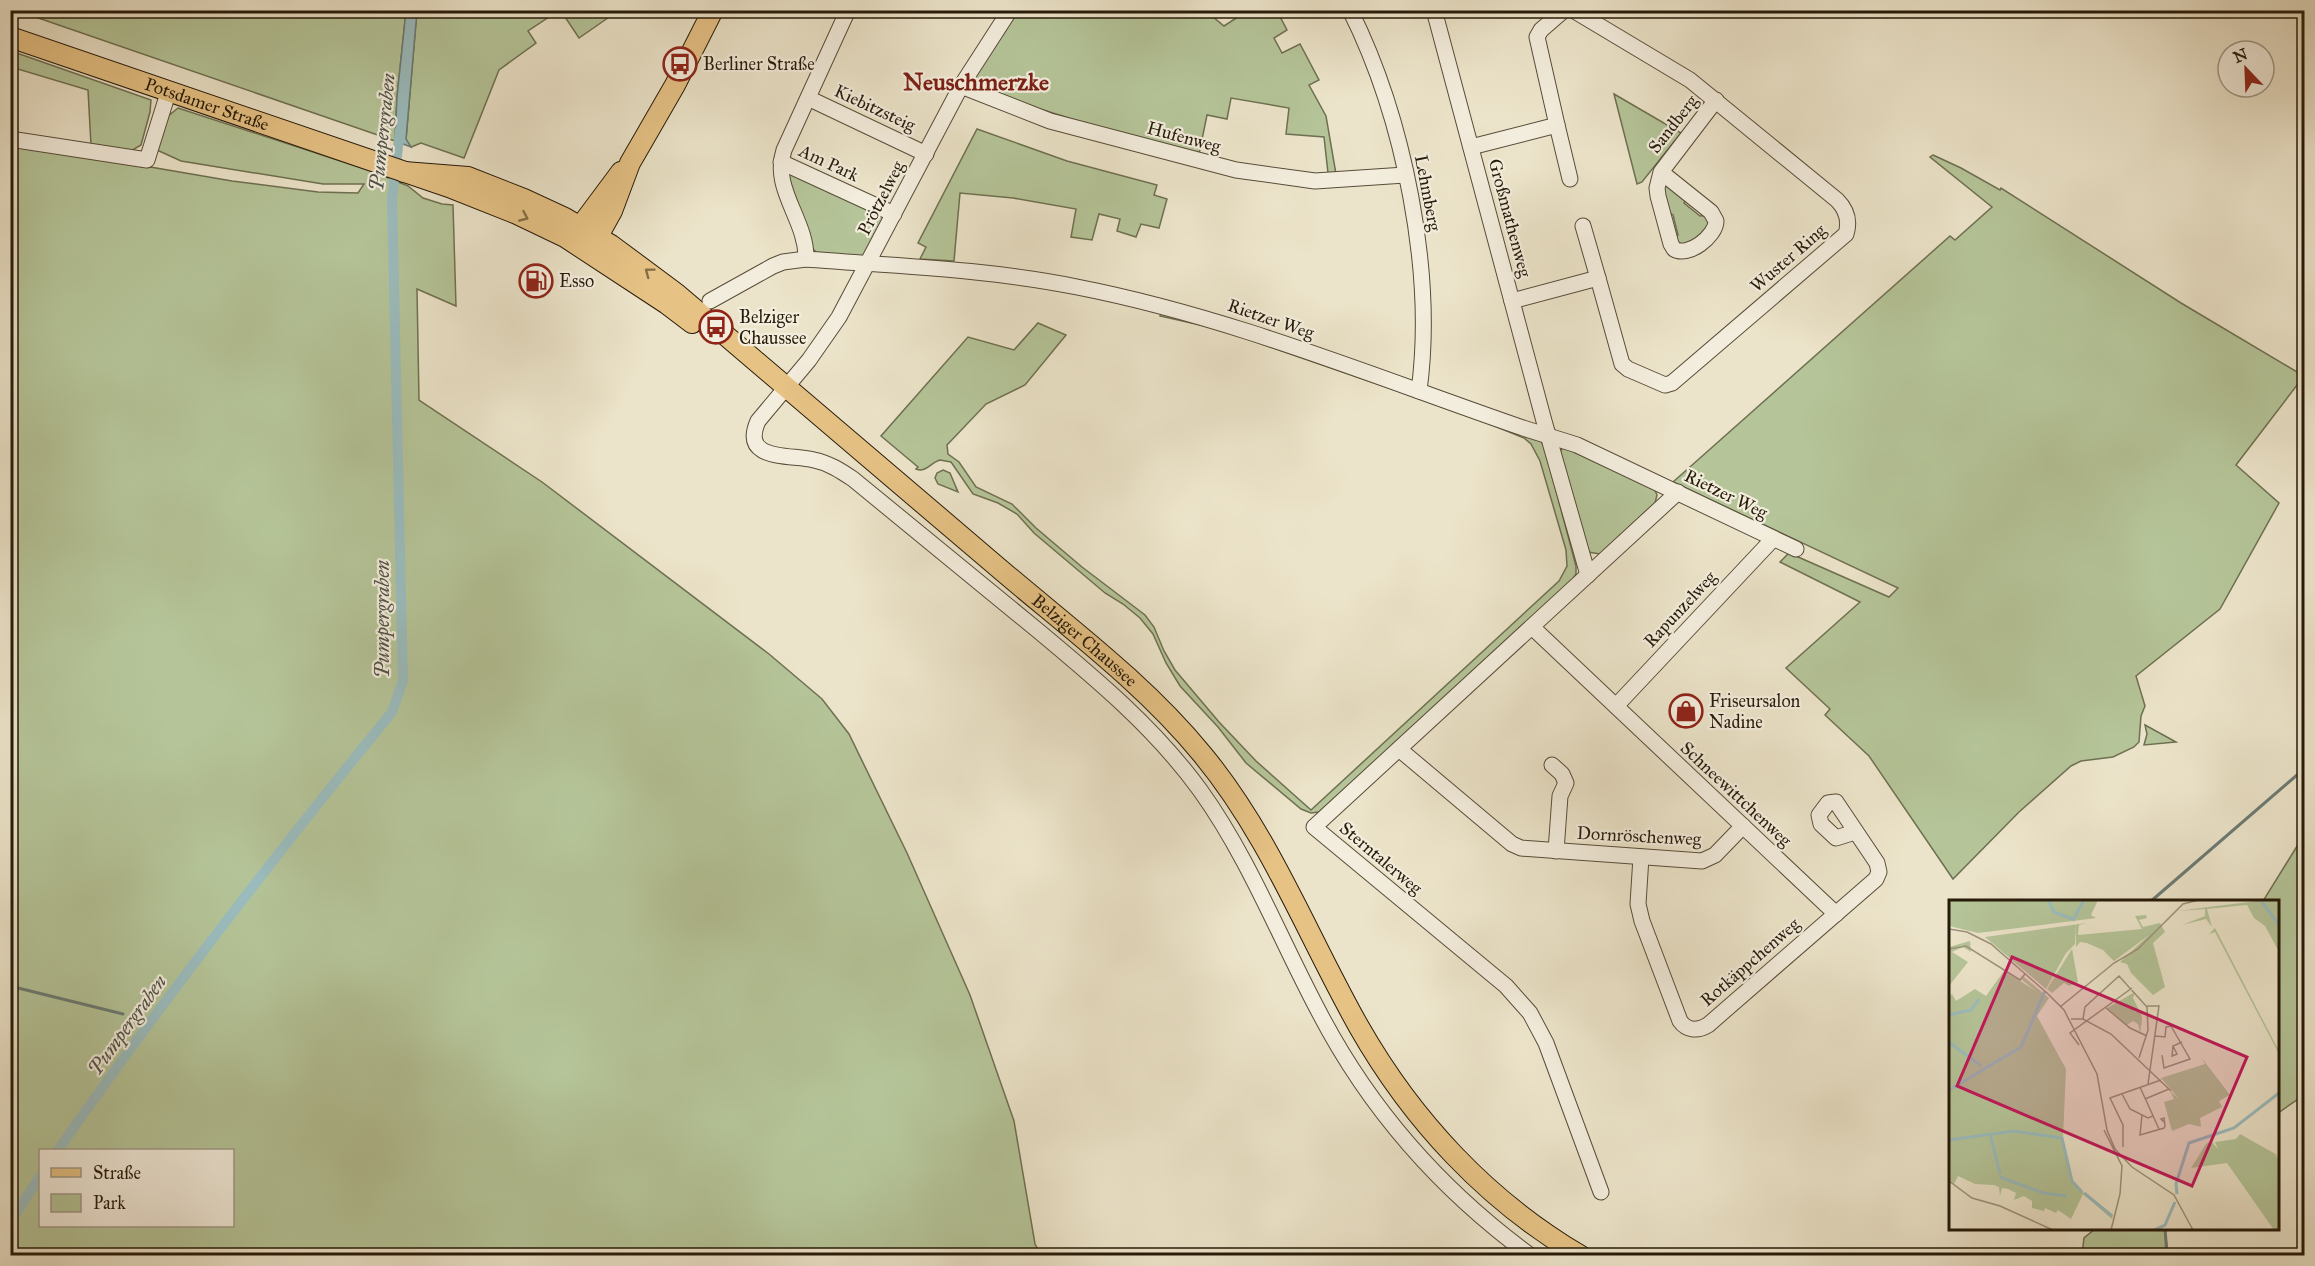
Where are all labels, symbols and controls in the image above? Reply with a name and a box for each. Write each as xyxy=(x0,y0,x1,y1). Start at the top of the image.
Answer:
north arrow xyxy=(2216,39,2276,99)
text: N xyxy=(2230,44,2251,67)
bus stop icon: Berliner Straße xyxy=(662,46,698,82)
place label: Berliner Straße xyxy=(703,53,815,75)
district label: Neuschmerzke xyxy=(903,67,1049,97)
water label: Pumpergraben xyxy=(364,71,401,192)
street label: Potsdamer Straße xyxy=(142,73,272,136)
street label: Kiebitzsteig xyxy=(830,80,920,138)
street label: Sandberg xyxy=(1643,90,1704,158)
street label: Hufenweg xyxy=(1144,117,1224,159)
street label: Am Park xyxy=(795,139,863,187)
street label: Lehmberg xyxy=(1409,153,1446,234)
street label: Großmathenweg xyxy=(1483,156,1537,281)
street label: Prötzelweg xyxy=(853,157,910,239)
one-way arrow xyxy=(518,210,529,222)
street label: Wuster Ring xyxy=(1746,219,1831,298)
fuel station icon: Esso xyxy=(518,263,554,299)
one-way arrow xyxy=(645,269,656,280)
place label: Esso xyxy=(559,270,594,292)
street label: Rietzer Weg xyxy=(1224,294,1318,345)
place label: Belziger Chaussee xyxy=(739,306,807,349)
bus stop icon: Belziger Chaussee xyxy=(698,309,734,345)
street label: Rietzer Weg xyxy=(1680,464,1772,525)
water label: Pumpergraben xyxy=(370,559,395,678)
street label: Rapunzelweg xyxy=(1639,566,1722,653)
street label: Belziger Chaussee xyxy=(1027,589,1142,691)
place label: Friseursalon Nadine xyxy=(1709,690,1801,733)
shop icon: Friseursalon Nadine xyxy=(1668,693,1704,729)
street label: Schneewittchenweg xyxy=(1675,737,1797,852)
street label: Sterntalerweg xyxy=(1334,817,1427,900)
street label: Dornröschenweg xyxy=(1576,822,1702,851)
inset map xyxy=(1949,900,2279,1230)
street label: Rotkäppchenweg xyxy=(1696,913,1805,1012)
water label: Pumpergraben xyxy=(83,970,173,1080)
legend xyxy=(39,1149,234,1227)
text: Straße xyxy=(93,1162,141,1184)
text: Park xyxy=(93,1192,126,1214)

